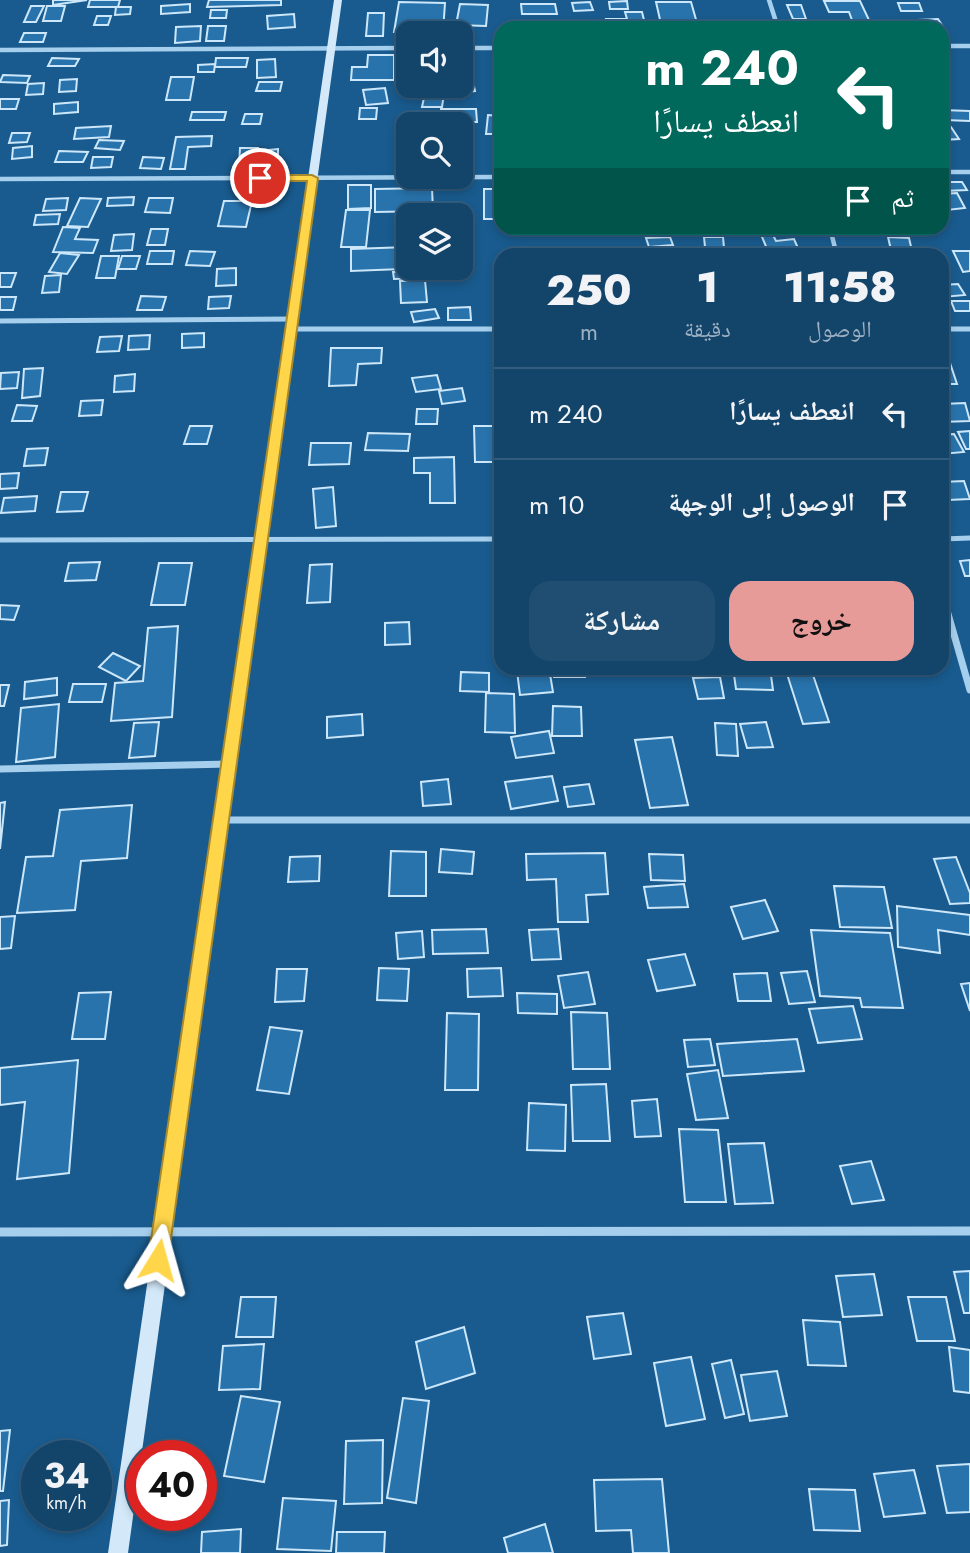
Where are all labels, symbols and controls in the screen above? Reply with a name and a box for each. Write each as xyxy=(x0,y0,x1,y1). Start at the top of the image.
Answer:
map controls xyxy=(396,21,473,280)
button: sound xyxy=(396,21,473,98)
text: 240 m xyxy=(645,33,799,103)
icon: left xyxy=(823,49,914,140)
text: انعطف يسارًا xyxy=(653,98,799,144)
button: search xyxy=(396,112,473,189)
pin xyxy=(230,148,290,208)
icon: arrive xyxy=(241,159,279,197)
text: ثم xyxy=(891,179,914,217)
icon: arrive xyxy=(839,182,877,220)
button: layers xyxy=(396,203,473,280)
text: 1 xyxy=(696,257,719,318)
text: 11:58 xyxy=(783,257,897,318)
text: 250 xyxy=(546,260,632,321)
text: دقيقة xyxy=(684,312,731,346)
text: الوصول xyxy=(808,312,872,346)
text: m xyxy=(580,315,598,349)
text: انعطف يسارًا xyxy=(729,392,855,430)
text: 240 m xyxy=(529,395,603,433)
icon: left xyxy=(876,395,914,433)
text: الوصول إلى الوجهة xyxy=(668,483,855,521)
text: 10 m xyxy=(529,486,584,524)
icon: arrive xyxy=(876,486,914,524)
button: مشاركة xyxy=(529,581,715,661)
button: خروج xyxy=(729,581,914,661)
position arrow xyxy=(121,1223,195,1297)
speed limit sign: 40 xyxy=(126,1440,217,1531)
text: 34 xyxy=(43,1451,90,1501)
text: km/h xyxy=(46,1490,87,1516)

